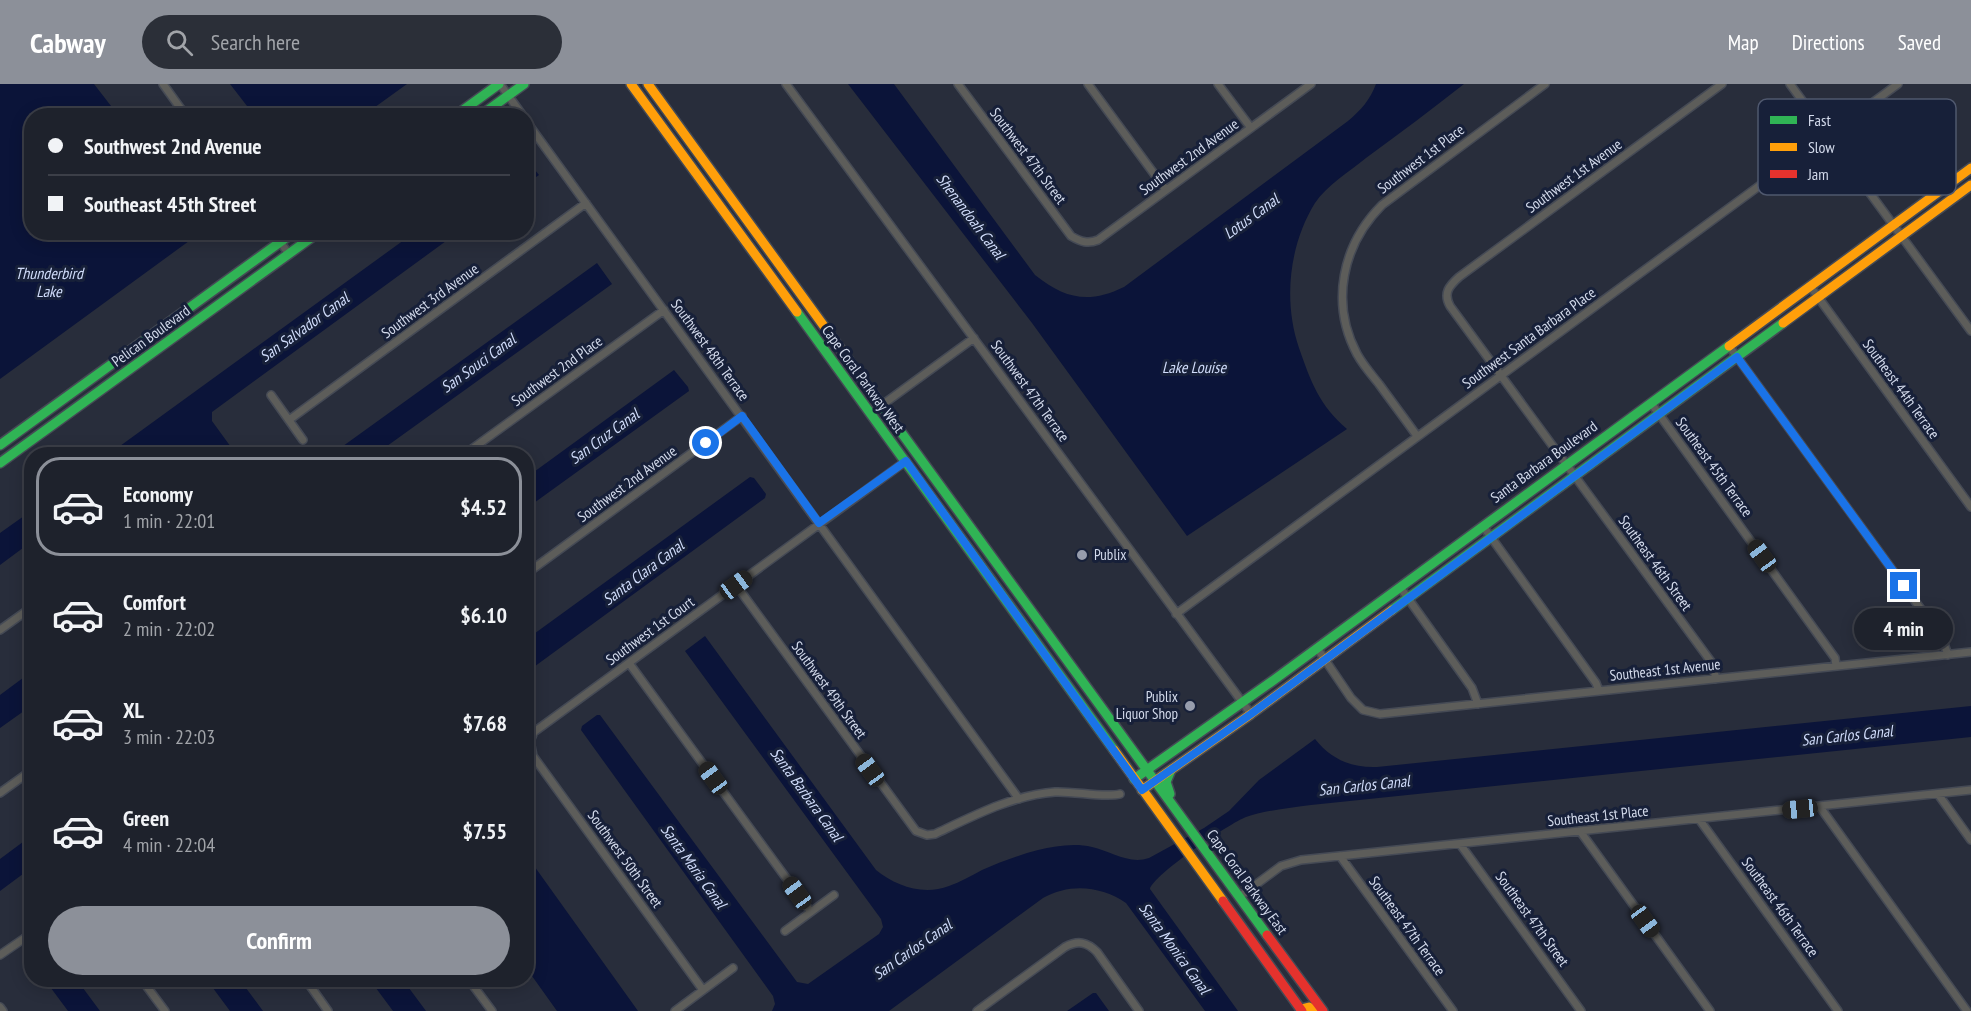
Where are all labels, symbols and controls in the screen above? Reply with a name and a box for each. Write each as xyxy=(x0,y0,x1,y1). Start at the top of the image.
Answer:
search box xyxy=(142,15,562,69)
text: Cabway xyxy=(30,24,106,61)
icon: search xyxy=(163,26,196,59)
text: Search here xyxy=(211,28,300,56)
text: Map xyxy=(1728,29,1759,56)
text: Directions xyxy=(1792,29,1865,56)
text: Saved xyxy=(1898,29,1941,56)
legend xyxy=(1758,99,1956,195)
street label: Southwest 47th Street xyxy=(986,104,1071,208)
text: Fast xyxy=(1808,110,1831,130)
street label: Southwest 2nd Avenue xyxy=(1135,114,1242,199)
street label: Southwest 1st Place xyxy=(1373,120,1468,198)
text: Southwest 2nd Avenue xyxy=(84,132,262,160)
street label: Southwest 1st Avenue xyxy=(1522,134,1625,217)
text: Slow xyxy=(1808,137,1835,157)
text: Jam xyxy=(1807,164,1829,184)
water label: Shenandoah Canal xyxy=(932,169,1011,264)
water label: Lotus Canal xyxy=(1219,188,1284,243)
text: Southeast 45th Street xyxy=(84,190,256,218)
street label: Southwest 3rd Avenue xyxy=(377,259,482,342)
water label: Thunderbird Lake xyxy=(15,263,85,301)
street label: Southwest Santa Barbara Place xyxy=(1458,283,1599,392)
water label: San Salvador Canal xyxy=(255,287,354,366)
street label: Southwest 48th Terrace xyxy=(667,295,754,404)
street label: Pelican Boulevard xyxy=(108,301,194,370)
street label: Cape Coral Parkway West xyxy=(818,321,909,436)
water label: San Souci Canal xyxy=(437,328,520,397)
street label: Southwest 2nd Place xyxy=(507,331,606,410)
street label: Southeast 44th Terrace xyxy=(1859,335,1944,442)
street label: Southwest 47th Terrace xyxy=(987,336,1074,445)
water label: Lake Louise xyxy=(1162,357,1227,377)
water label: San Cruz Canal xyxy=(565,403,644,468)
street label: Southeast 45th Terrace xyxy=(1672,413,1757,520)
street label: Santa Barbara Boulevard xyxy=(1487,417,1601,507)
route start xyxy=(692,429,719,456)
street label: Southwest 2nd Avenue xyxy=(573,441,680,526)
icon: car xyxy=(51,480,105,534)
text: Economy xyxy=(123,480,193,508)
text: $4.52 xyxy=(460,493,507,521)
text: 1 min · 22:01 xyxy=(123,508,215,534)
street label: Southeast 46th Street xyxy=(1614,511,1696,614)
water label: Santa Clara Canal xyxy=(598,534,689,609)
car xyxy=(1744,536,1780,576)
place label: Publix xyxy=(1094,545,1126,564)
marker: Publix xyxy=(1075,548,1089,562)
car xyxy=(716,567,756,603)
route end xyxy=(1890,572,1917,599)
icon: car xyxy=(51,588,105,642)
text: Comfort xyxy=(123,588,186,616)
street label: Southwest 1st Court xyxy=(602,592,698,669)
text: $6.10 xyxy=(460,601,507,629)
callout: 4 min xyxy=(1854,607,1954,649)
text: 2 min · 22:02 xyxy=(123,616,215,642)
text: 4 min xyxy=(1883,616,1924,642)
street label: Southwest 49th Street xyxy=(788,637,871,742)
street label: Southeast 1st Avenue xyxy=(1609,654,1721,685)
place label: Publix Liquor Shop xyxy=(1116,687,1178,723)
icon: car xyxy=(51,696,105,750)
text: XL xyxy=(123,696,144,724)
marker: Publix Liquor Shop xyxy=(1183,699,1197,713)
text: $7.68 xyxy=(462,709,507,737)
water label: San Carlos Canal xyxy=(1800,720,1895,750)
text: 3 min · 22:03 xyxy=(123,724,215,750)
water label: Santa Barbara Canal xyxy=(766,743,848,846)
car xyxy=(852,750,888,790)
car xyxy=(695,758,731,798)
water label: San Carlos Canal xyxy=(1317,770,1412,800)
car xyxy=(1781,798,1819,820)
street label: Southeast 1st Place xyxy=(1547,801,1649,830)
icon: car xyxy=(51,804,105,858)
text: Green xyxy=(123,804,169,832)
street label: Southwest 50th Street xyxy=(584,806,667,911)
text: $7.55 xyxy=(462,817,507,845)
water label: Santa Maria Canal xyxy=(657,820,732,913)
street label: Cape Coral Parkway East xyxy=(1203,825,1292,938)
text: 4 min · 22:04 xyxy=(123,832,215,858)
street label: Southeast 46th Terrace xyxy=(1738,853,1823,960)
street label: Southeast 47th Street xyxy=(1491,867,1573,970)
street label: Southeast 47th Terrace xyxy=(1365,872,1450,979)
car xyxy=(779,873,815,913)
water label: Santa Monica Canal xyxy=(1135,898,1216,999)
car xyxy=(1627,901,1663,941)
button: Confirm xyxy=(48,906,510,975)
water label: San Carlos Canal xyxy=(869,914,956,983)

